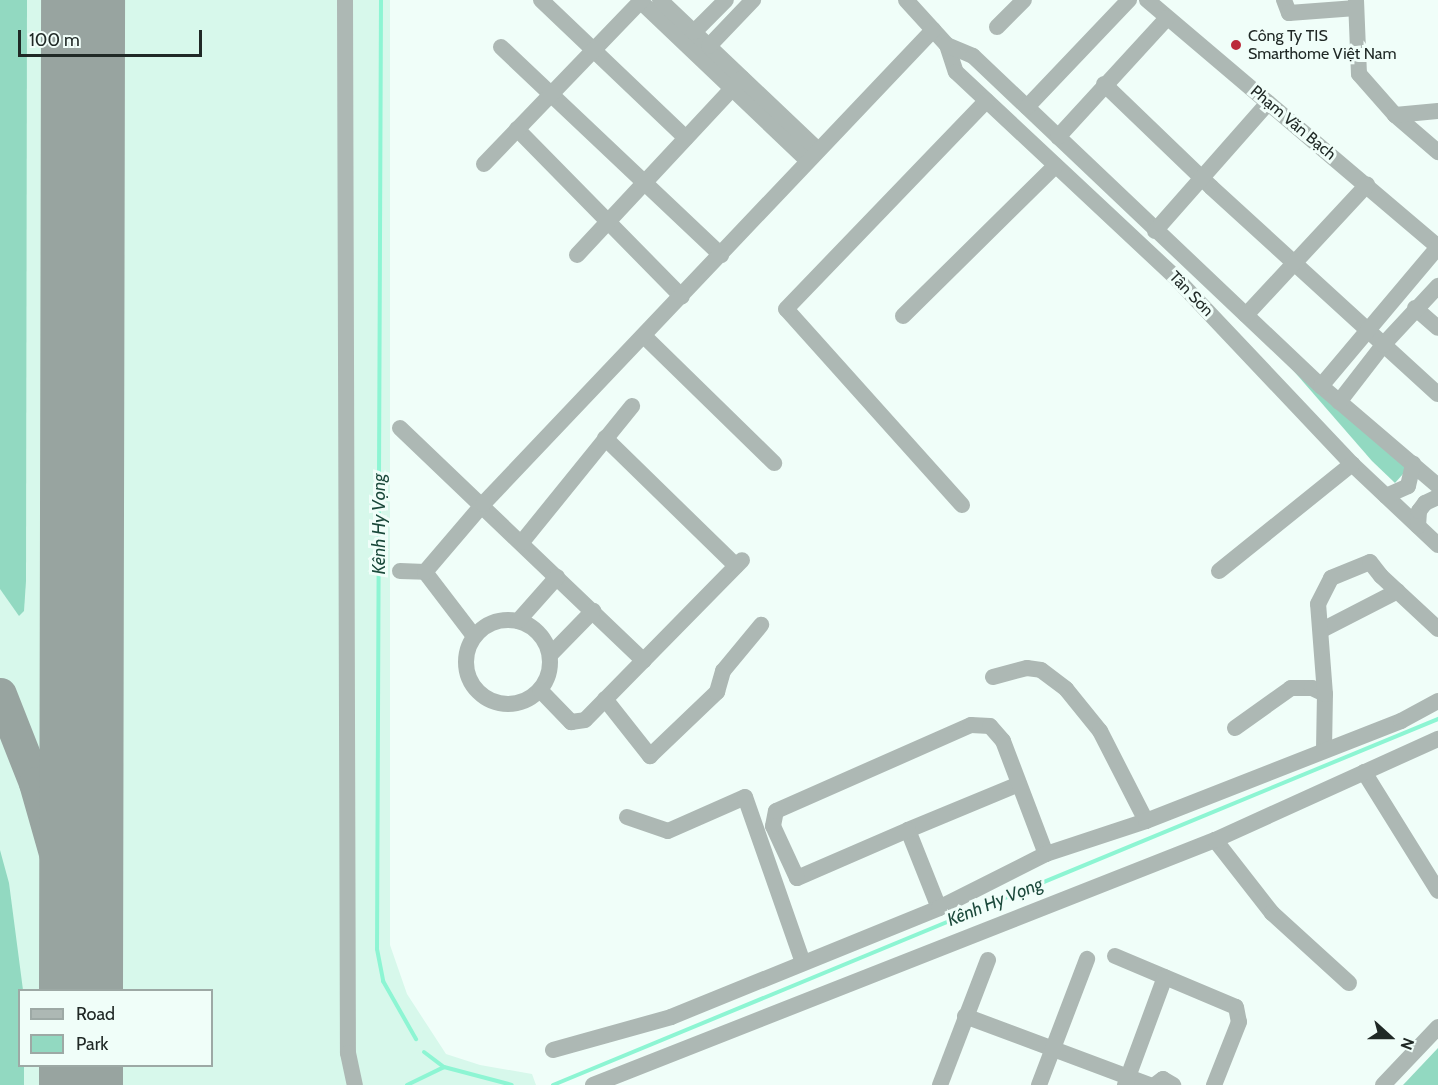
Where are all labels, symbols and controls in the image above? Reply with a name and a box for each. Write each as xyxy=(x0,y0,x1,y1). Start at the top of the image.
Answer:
scale bar xyxy=(21,18,206,56)
place label: Công Ty TIS Smarthome Việt Nam xyxy=(1248,26,1397,64)
text: 100 m xyxy=(29,29,80,51)
marker: Công Ty TIS Smarthome Việt Nam xyxy=(1229,38,1243,52)
street label: Phạm Văn Bạch xyxy=(1246,82,1340,164)
street label: Tân Sơn xyxy=(1165,268,1217,320)
water label: Kênh Hy Vọng xyxy=(368,473,390,575)
water label: Kênh Hy Vọng xyxy=(944,873,1046,931)
legend xyxy=(18,989,213,1067)
text: Road xyxy=(76,1003,115,1025)
north arrow xyxy=(1360,1007,1420,1067)
text: Park xyxy=(76,1033,108,1055)
text: N xyxy=(1396,1035,1418,1052)

